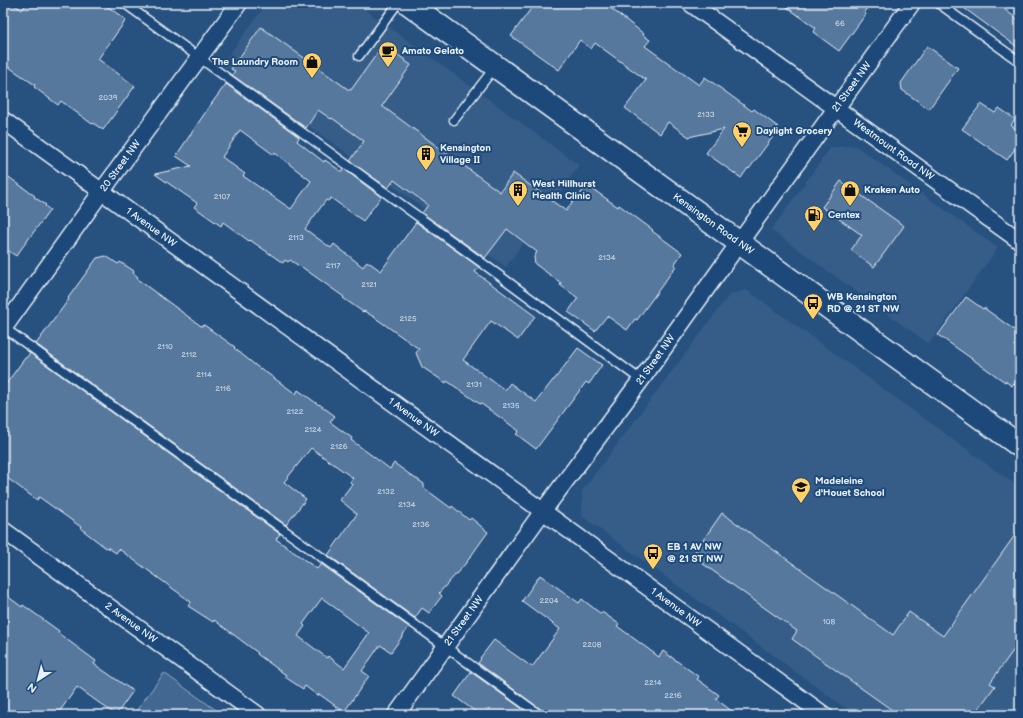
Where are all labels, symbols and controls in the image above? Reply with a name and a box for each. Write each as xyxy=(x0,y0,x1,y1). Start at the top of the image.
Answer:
house number: 66 xyxy=(835,19,845,28)
cafe icon: Amato Gelato xyxy=(377,40,399,68)
place label: Amato Gelato xyxy=(401,45,464,57)
shop icon: The Laundry Room xyxy=(301,51,323,79)
place label: The Laundry Room xyxy=(212,56,298,68)
street label: 21 Street NW xyxy=(829,59,874,114)
house number: 2039 xyxy=(99,93,118,102)
house number: 2133 xyxy=(697,110,715,119)
street label: Westmount Road NW xyxy=(851,117,936,183)
supermarket icon: Daylight Grocery xyxy=(731,120,753,148)
place label: Daylight Grocery xyxy=(756,125,833,137)
street label: 20 Street NW xyxy=(97,138,143,194)
place label: Kensington Village II xyxy=(440,142,491,166)
building icon: Kensington Village II xyxy=(415,143,437,171)
place label: West Hillhurst Health Clinic xyxy=(532,178,596,202)
building icon: West Hillhurst Health Clinic xyxy=(507,179,529,207)
shop icon: Kraken Auto xyxy=(839,179,861,207)
place label: Kraken Auto xyxy=(864,184,920,196)
street label: Kensington Road NW xyxy=(671,191,756,257)
house number: 2107 xyxy=(214,192,230,201)
fuel station icon: Centex xyxy=(803,204,825,232)
street label: 1 Avenue NW xyxy=(124,205,179,250)
place label: Centex xyxy=(828,209,860,221)
house number: 2113 xyxy=(288,233,304,242)
house number: 2134 xyxy=(598,253,616,262)
house number: 2117 xyxy=(326,261,340,270)
house number: 2121 xyxy=(361,280,377,289)
place label: WB Kensington RD @ 21 ST NW xyxy=(827,291,900,315)
bus stop icon: WB Kensington RD @ 21 ST NW xyxy=(802,292,824,320)
house number: 2125 xyxy=(400,314,417,323)
street label: 21 Street NW xyxy=(633,332,678,387)
house number: 2110 xyxy=(157,342,173,351)
house number: 2112 xyxy=(181,350,197,359)
house number: 2114 xyxy=(196,370,212,379)
house number: 2131 xyxy=(466,380,482,389)
house number: 2116 xyxy=(215,384,231,393)
street label: 1 Avenue NW xyxy=(386,395,441,440)
house number: 2135 xyxy=(502,401,520,410)
house number: 2122 xyxy=(286,407,304,416)
house number: 2124 xyxy=(304,425,322,434)
house number: 2126 xyxy=(330,442,348,451)
place label: Madeleine d'Houet School xyxy=(815,475,885,499)
school or university icon: Madeleine d'Houet School xyxy=(790,476,812,504)
house number: 2132 xyxy=(377,487,395,496)
house number: 2134 xyxy=(398,500,416,509)
house number: 2136 xyxy=(412,520,430,529)
place label: EB 1 AV NW @ 21 ST NW xyxy=(667,541,723,565)
bus stop icon: EB 1 AV NW @ 21 ST NW xyxy=(642,542,664,570)
street label: 1 Avenue NW xyxy=(648,585,704,630)
street label: 21 Street NW xyxy=(442,593,486,648)
house number: 2204 xyxy=(539,596,559,605)
street label: 2 Avenue NW xyxy=(102,600,159,646)
house number: 108 xyxy=(823,617,836,626)
house number: 2208 xyxy=(583,640,602,649)
north arrow xyxy=(18,660,58,700)
house number: 2214 xyxy=(644,678,662,687)
text: N xyxy=(25,680,40,695)
house number: 2216 xyxy=(664,691,682,700)

